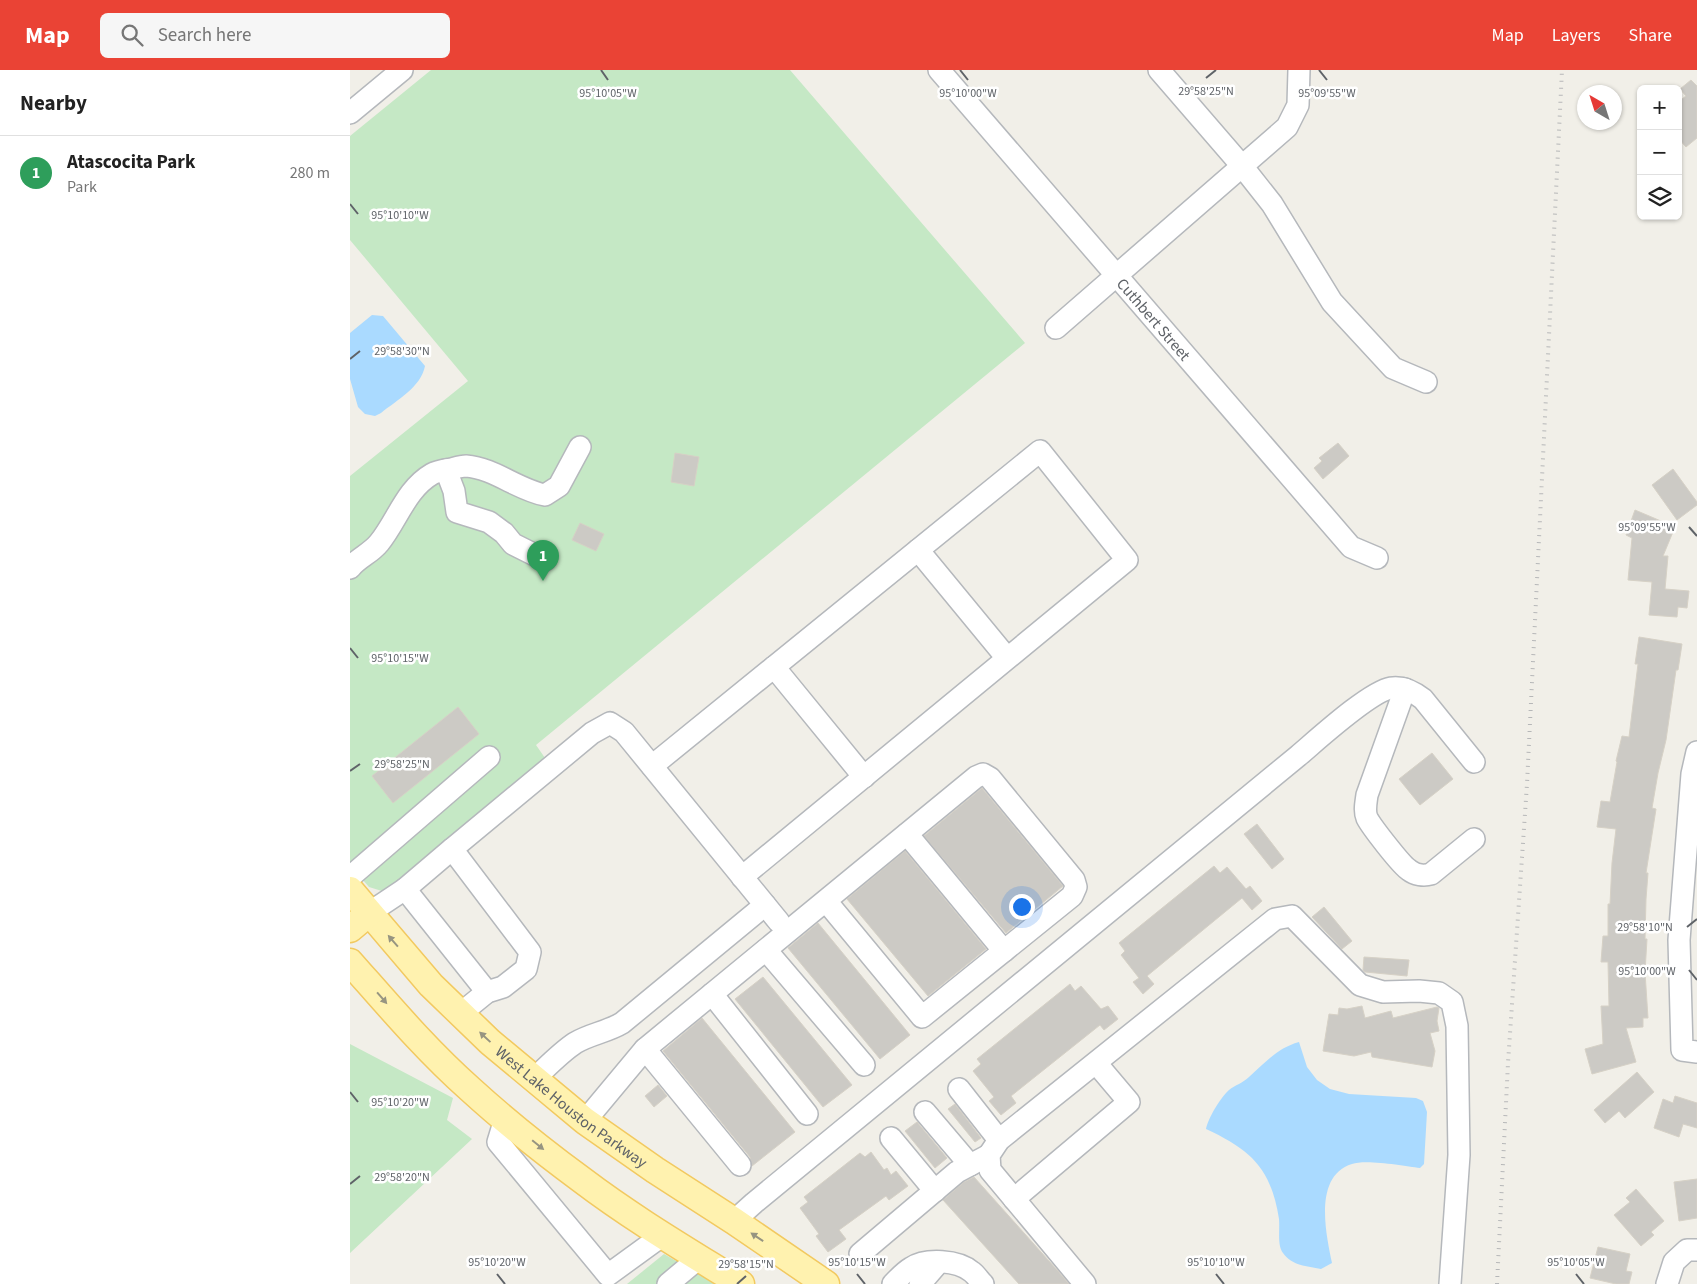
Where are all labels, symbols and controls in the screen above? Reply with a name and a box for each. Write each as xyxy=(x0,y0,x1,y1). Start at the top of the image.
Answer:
search box xyxy=(100,13,450,58)
text: Map xyxy=(25,18,70,53)
icon: search xyxy=(118,21,146,49)
text: Search here xyxy=(158,22,251,49)
text: Map xyxy=(1492,23,1524,48)
text: Layers xyxy=(1552,23,1601,48)
text: Share xyxy=(1629,23,1672,48)
text: 29°58'25"N xyxy=(1178,83,1234,100)
text: 95°10'05"W xyxy=(579,85,637,102)
text: 95°10'00"W xyxy=(939,85,997,102)
text: 95°09'55"W xyxy=(1298,85,1356,102)
north arrow xyxy=(1577,85,1622,130)
map controls xyxy=(1637,85,1682,220)
button: + xyxy=(1637,85,1682,130)
text: Nearby xyxy=(20,88,87,118)
button: − xyxy=(1637,130,1682,175)
text: Atascocita Park xyxy=(67,149,195,176)
text: 1 xyxy=(32,162,40,184)
text: 280 m xyxy=(290,162,330,184)
button: layers xyxy=(1637,175,1682,220)
text: Park xyxy=(67,176,97,198)
text: 95°10'10"W xyxy=(371,207,429,224)
street label: Cuthbert Street xyxy=(1111,273,1196,366)
text: 29°58'30"N xyxy=(374,343,430,360)
text: 95°09'55"W xyxy=(1618,519,1676,536)
pin: 1 xyxy=(527,540,559,581)
text: 95°10'15"W xyxy=(371,650,429,667)
text: 29°58'25"N xyxy=(374,756,430,773)
your location xyxy=(1009,894,1035,920)
text: 29°58'10"N xyxy=(1617,919,1673,936)
one-way arrow xyxy=(387,936,399,948)
text: 95°10'00"W xyxy=(1618,963,1676,980)
one-way arrow xyxy=(376,992,388,1004)
one-way arrow xyxy=(479,1032,492,1043)
street label: West Lake Houston Parkway xyxy=(490,1041,652,1174)
text: 95°10'20"W xyxy=(371,1094,429,1111)
one-way arrow xyxy=(532,1140,545,1151)
text: 29°58'20"N xyxy=(374,1169,430,1186)
one-way arrow xyxy=(750,1232,764,1242)
text: 95°10'20"W xyxy=(468,1254,526,1271)
text: 95°10'15"W xyxy=(828,1254,886,1271)
text: 95°10'10"W xyxy=(1187,1254,1245,1271)
text: 95°10'05"W xyxy=(1547,1254,1605,1271)
text: 29°58'15"N xyxy=(718,1256,774,1273)

